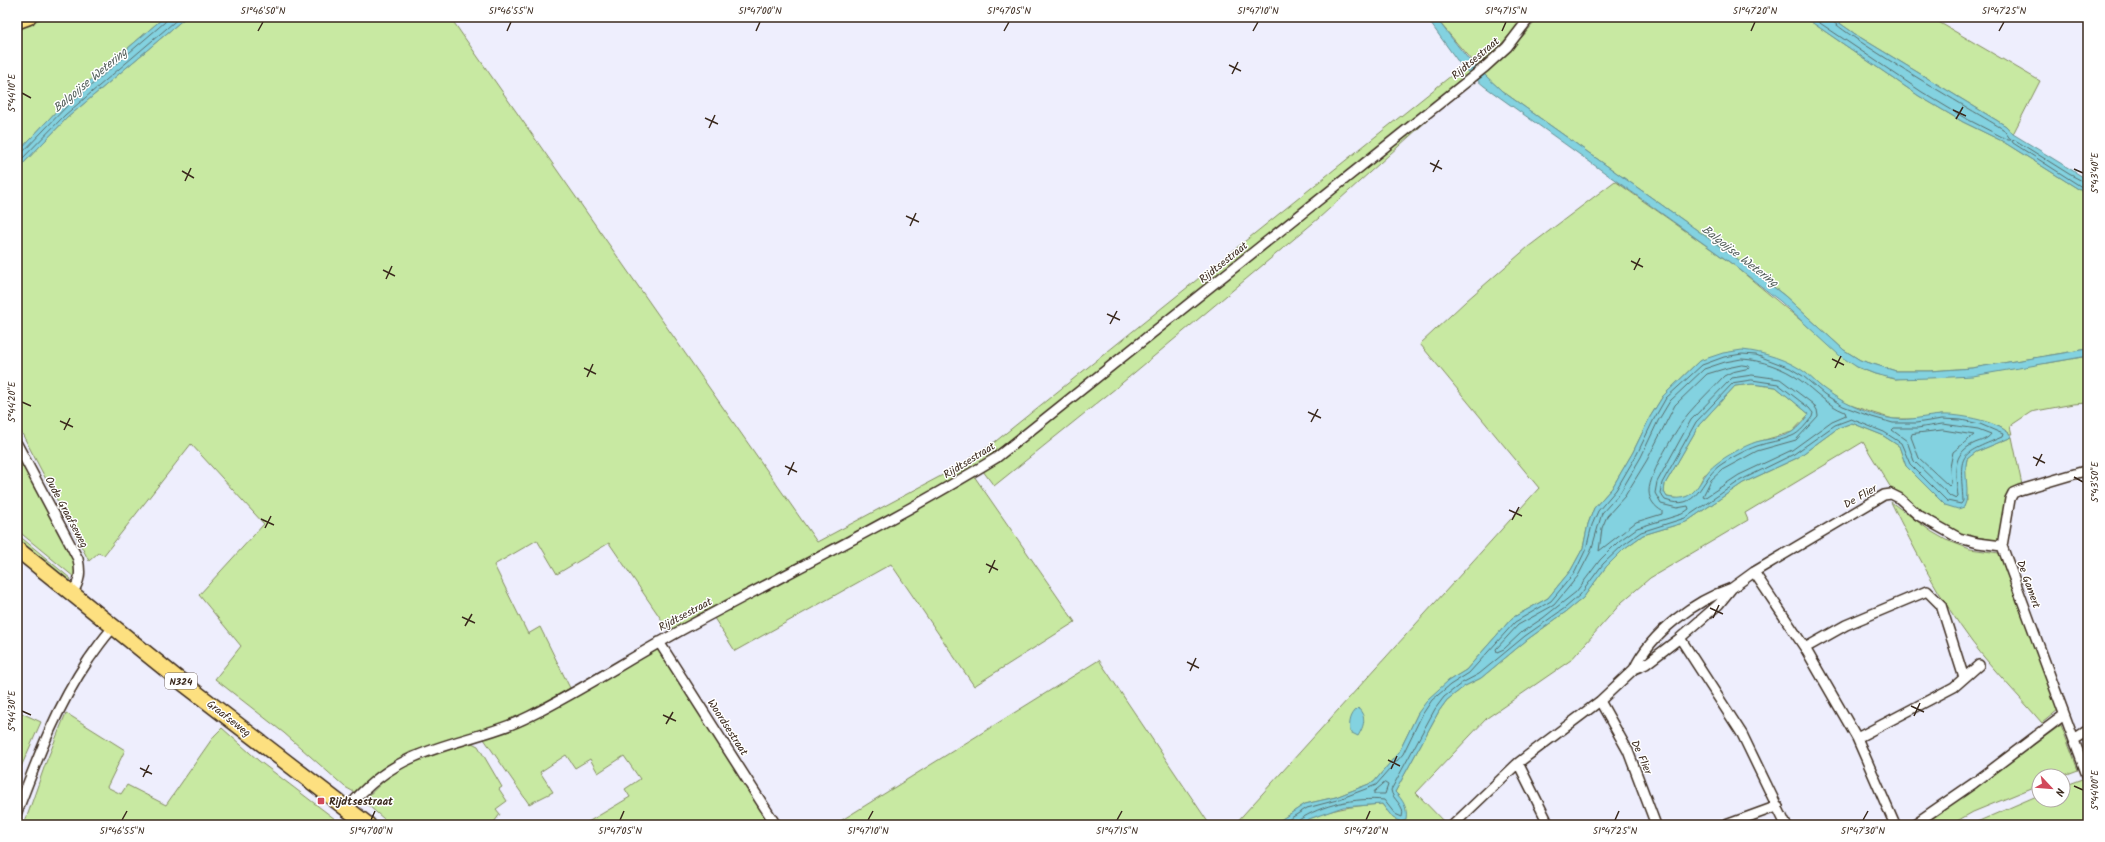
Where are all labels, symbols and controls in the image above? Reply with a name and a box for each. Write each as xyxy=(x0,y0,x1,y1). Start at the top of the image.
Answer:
text: 51°46'50"N xyxy=(241,3,286,19)
text: 51°46'55"N xyxy=(488,3,534,19)
text: 51°47'00"N xyxy=(738,3,782,19)
text: 51°47'05"N xyxy=(987,3,1031,19)
text: 51°47'10"N xyxy=(1237,3,1279,19)
text: 51°47'15"N xyxy=(1485,3,1527,19)
text: 51°47'20"N xyxy=(1733,3,1777,19)
text: 51°47'25"N xyxy=(1982,3,2027,19)
street label: Rijdtsestraat xyxy=(1447,33,1504,84)
water label: Balgoijse Wetering xyxy=(49,43,133,117)
text: 5°44'10"E xyxy=(4,73,20,112)
text: 5°43'40"E xyxy=(2087,151,2103,194)
water label: Balgoijse Wetering xyxy=(1697,220,1783,293)
street label: Rijdtsestraat xyxy=(1195,237,1253,288)
text: 5°44'20"E xyxy=(4,380,20,423)
street label: Rijdtsestraat xyxy=(940,437,1000,484)
text: 5°43'50"E xyxy=(2087,460,2103,502)
street label: Oude Graafseweg xyxy=(40,473,93,552)
street label: De Flier xyxy=(1840,479,1882,514)
street label: De Gamert xyxy=(2011,558,2045,612)
street label: Rijdtsestraat xyxy=(655,593,716,637)
road number: N324 xyxy=(165,673,197,689)
text: 5°44'30"E xyxy=(4,689,20,732)
street label: Graafseweg xyxy=(202,696,254,742)
street label: Woordsestraat xyxy=(702,696,753,760)
street label: De Flier xyxy=(1626,737,1657,779)
north arrow xyxy=(2031,768,2071,808)
text: 5°44'00"E xyxy=(2087,769,2103,810)
text: N xyxy=(2049,785,2069,799)
place label: Rijdtsestraat xyxy=(329,793,394,811)
marker: Rijdtsestraat xyxy=(316,796,326,806)
text: 51°46'55"N xyxy=(99,823,145,839)
text: 51°47'00"N xyxy=(349,823,393,839)
text: 51°47'05"N xyxy=(598,823,642,839)
text: 51°47'10"N xyxy=(847,823,889,839)
text: 51°47'15"N xyxy=(1096,823,1138,839)
text: 51°47'20"N xyxy=(1344,823,1388,839)
text: 51°47'25"N xyxy=(1593,823,1638,839)
text: 51°47'30"N xyxy=(1841,823,1885,839)

